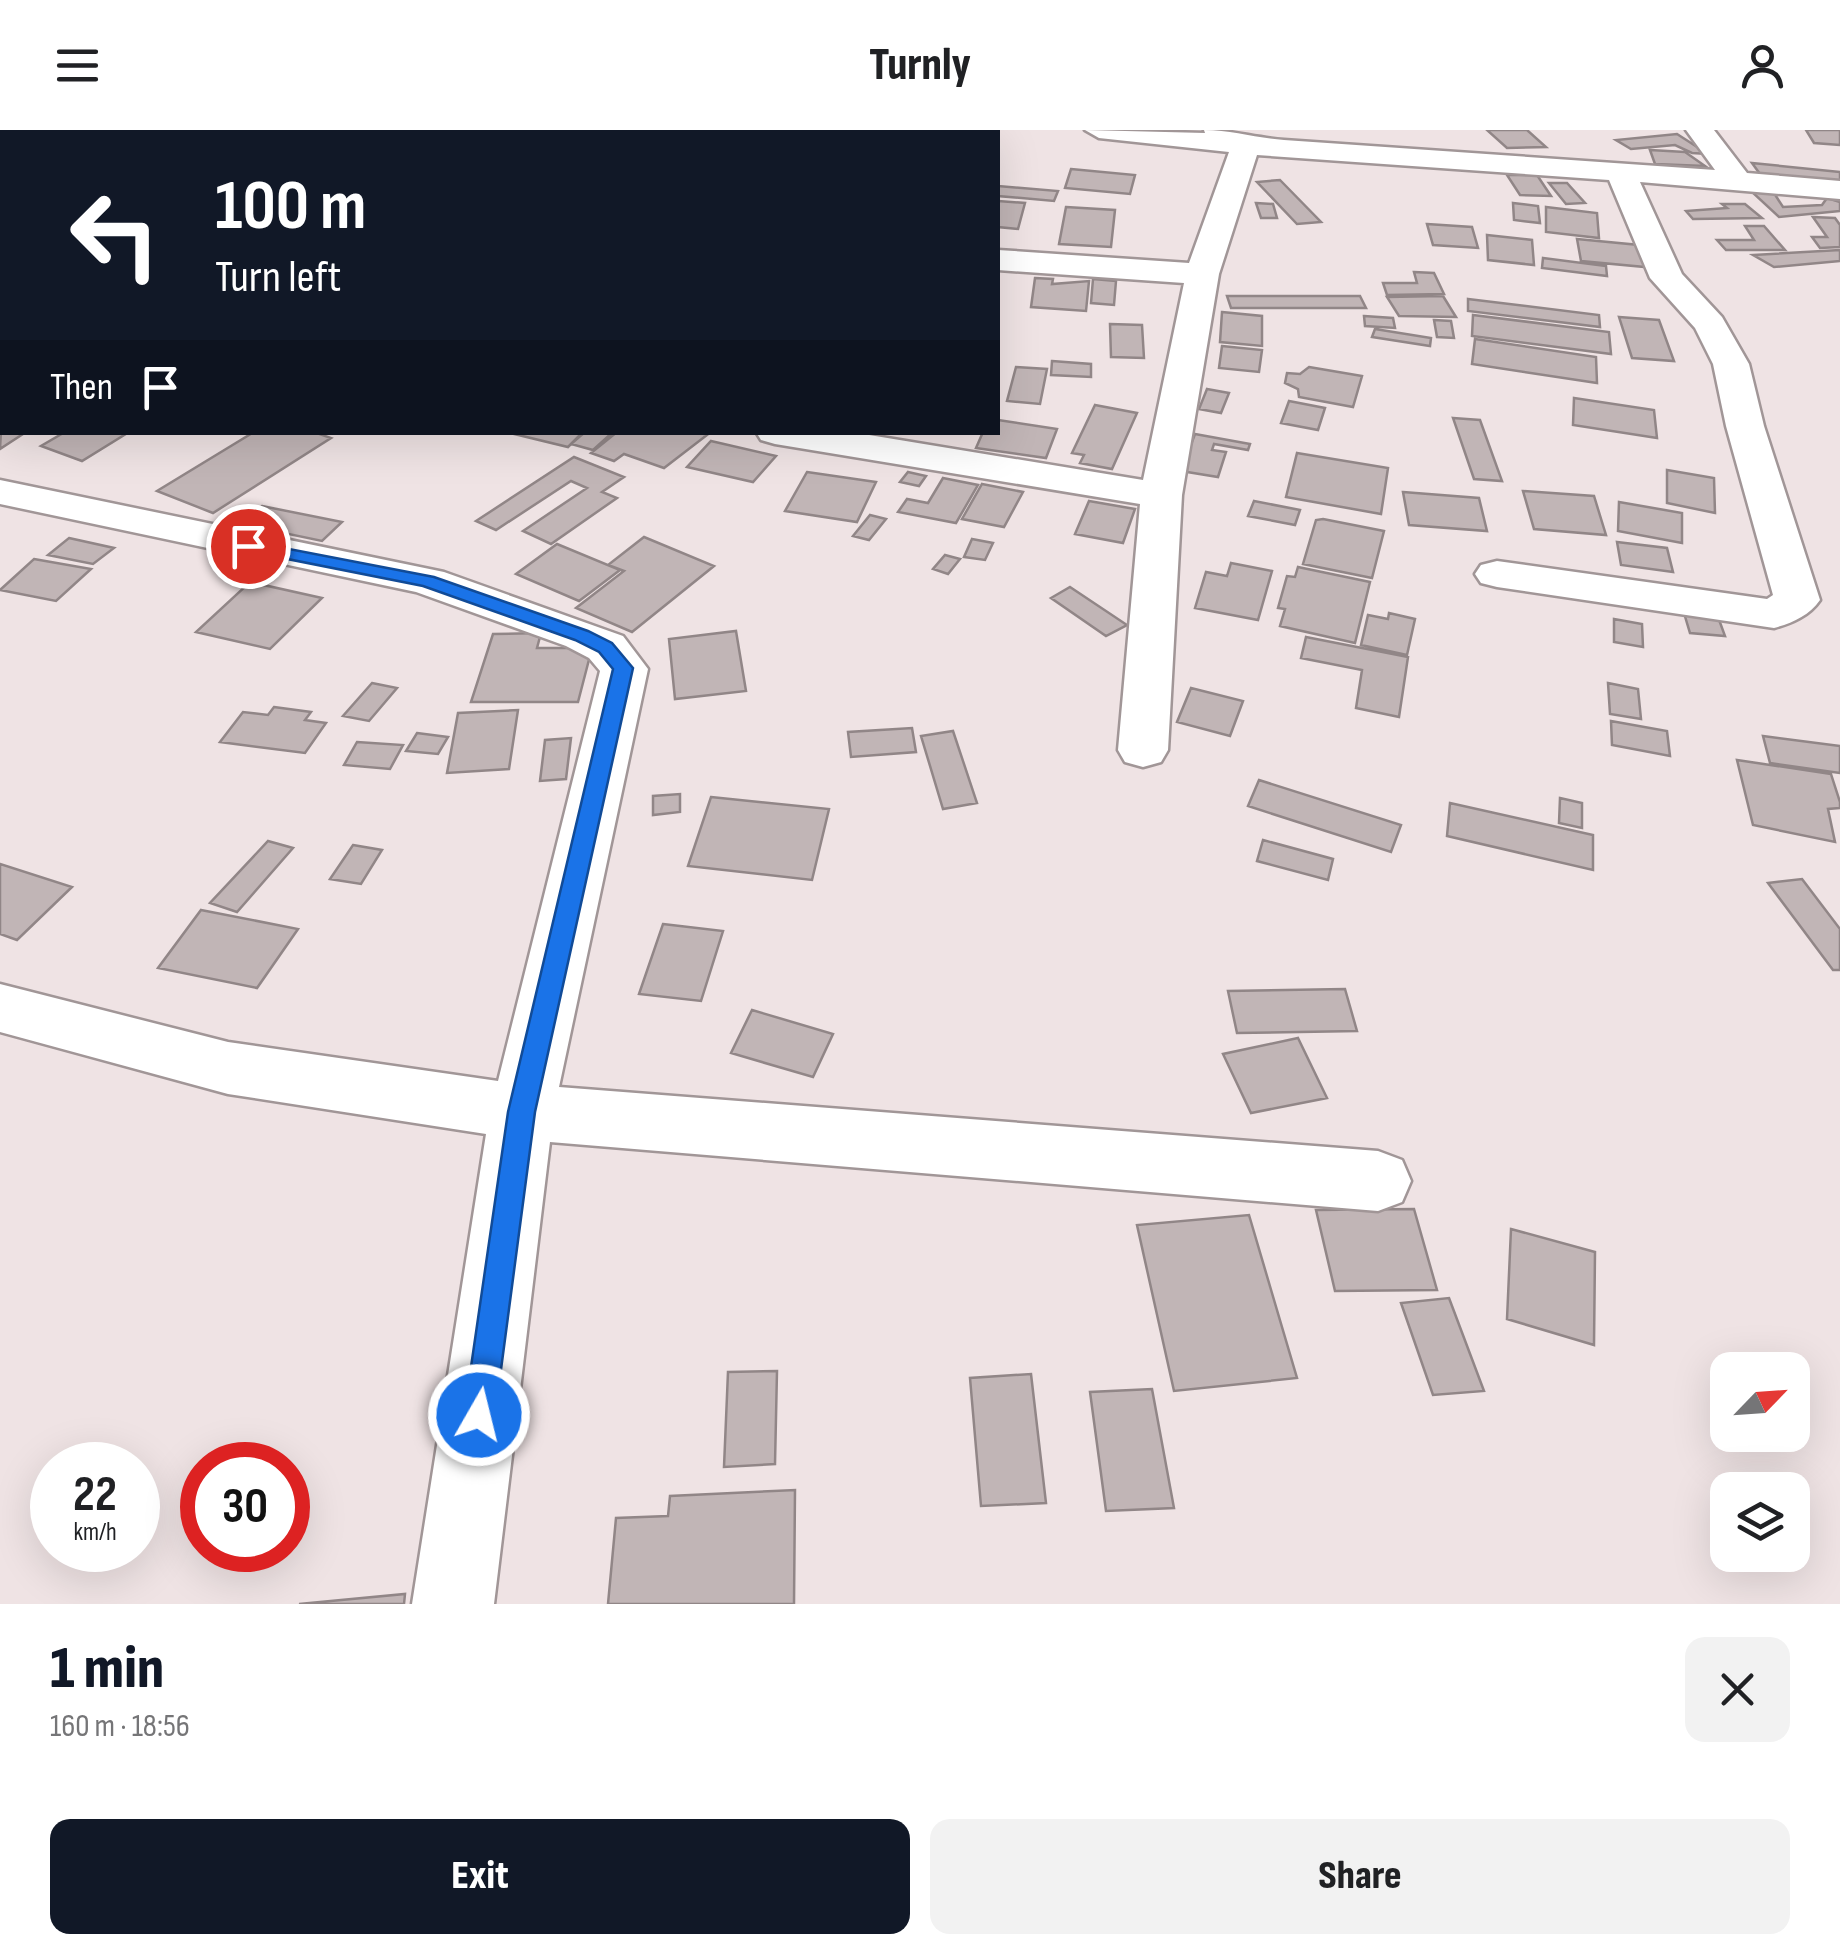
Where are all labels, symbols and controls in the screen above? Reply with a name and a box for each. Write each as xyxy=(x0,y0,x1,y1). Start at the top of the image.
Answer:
icon: menu xyxy=(50,38,105,93)
text: Turnly xyxy=(869,38,971,93)
icon: person xyxy=(1735,38,1790,93)
text: 100 m xyxy=(215,165,366,249)
icon: left xyxy=(50,170,180,300)
text: Turn left xyxy=(215,250,341,305)
icon: arrive xyxy=(133,360,188,415)
text: Then xyxy=(50,365,113,410)
pin xyxy=(206,504,291,589)
icon: arrive xyxy=(221,519,276,574)
north arrow xyxy=(1710,1352,1810,1452)
map controls xyxy=(1710,1352,1810,1572)
position arrow xyxy=(427,1363,531,1467)
speed limit sign: 30 xyxy=(180,1442,310,1572)
text: 22 xyxy=(73,1465,117,1525)
button: layers xyxy=(1710,1472,1810,1572)
text: km/h xyxy=(73,1517,117,1548)
text: 1 min xyxy=(50,1633,164,1705)
button: close xyxy=(1685,1637,1790,1742)
text: 160 m · 18:56 xyxy=(50,1707,190,1746)
button: Exit xyxy=(50,1819,910,1934)
button: Share xyxy=(930,1819,1790,1934)

